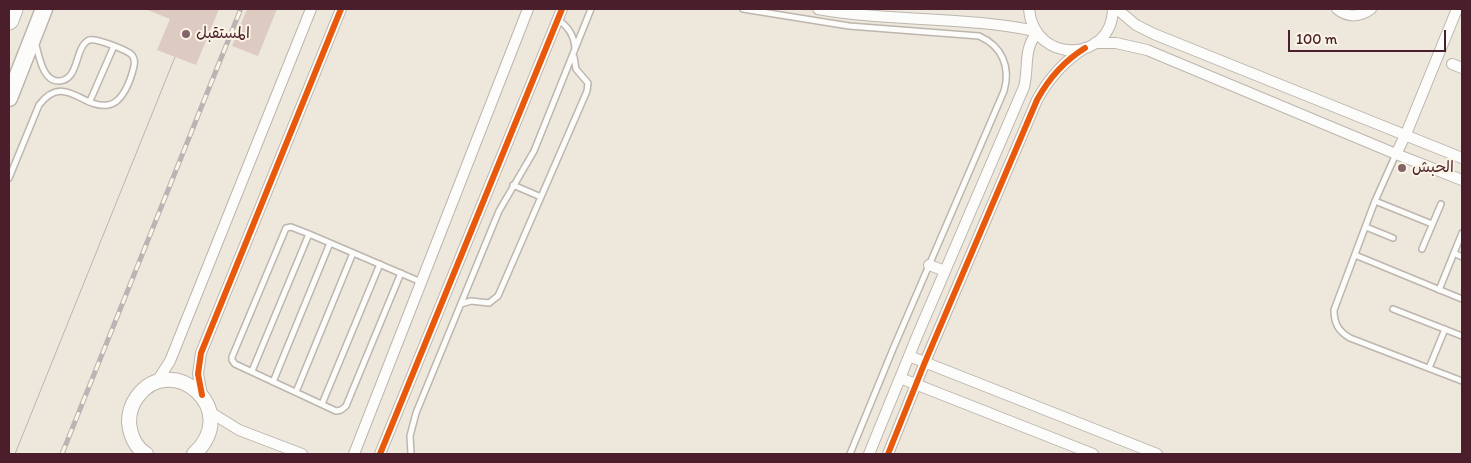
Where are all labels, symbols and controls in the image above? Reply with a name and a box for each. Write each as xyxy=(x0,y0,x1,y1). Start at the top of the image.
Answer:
scale bar xyxy=(1291,20,1448,52)
place label: المستقبل xyxy=(196,24,250,44)
marker: المستقبل xyxy=(180,28,192,40)
text: 100 m xyxy=(1296,30,1337,48)
place label: الحبش xyxy=(1412,158,1454,178)
marker: الحبش xyxy=(1396,162,1408,174)

